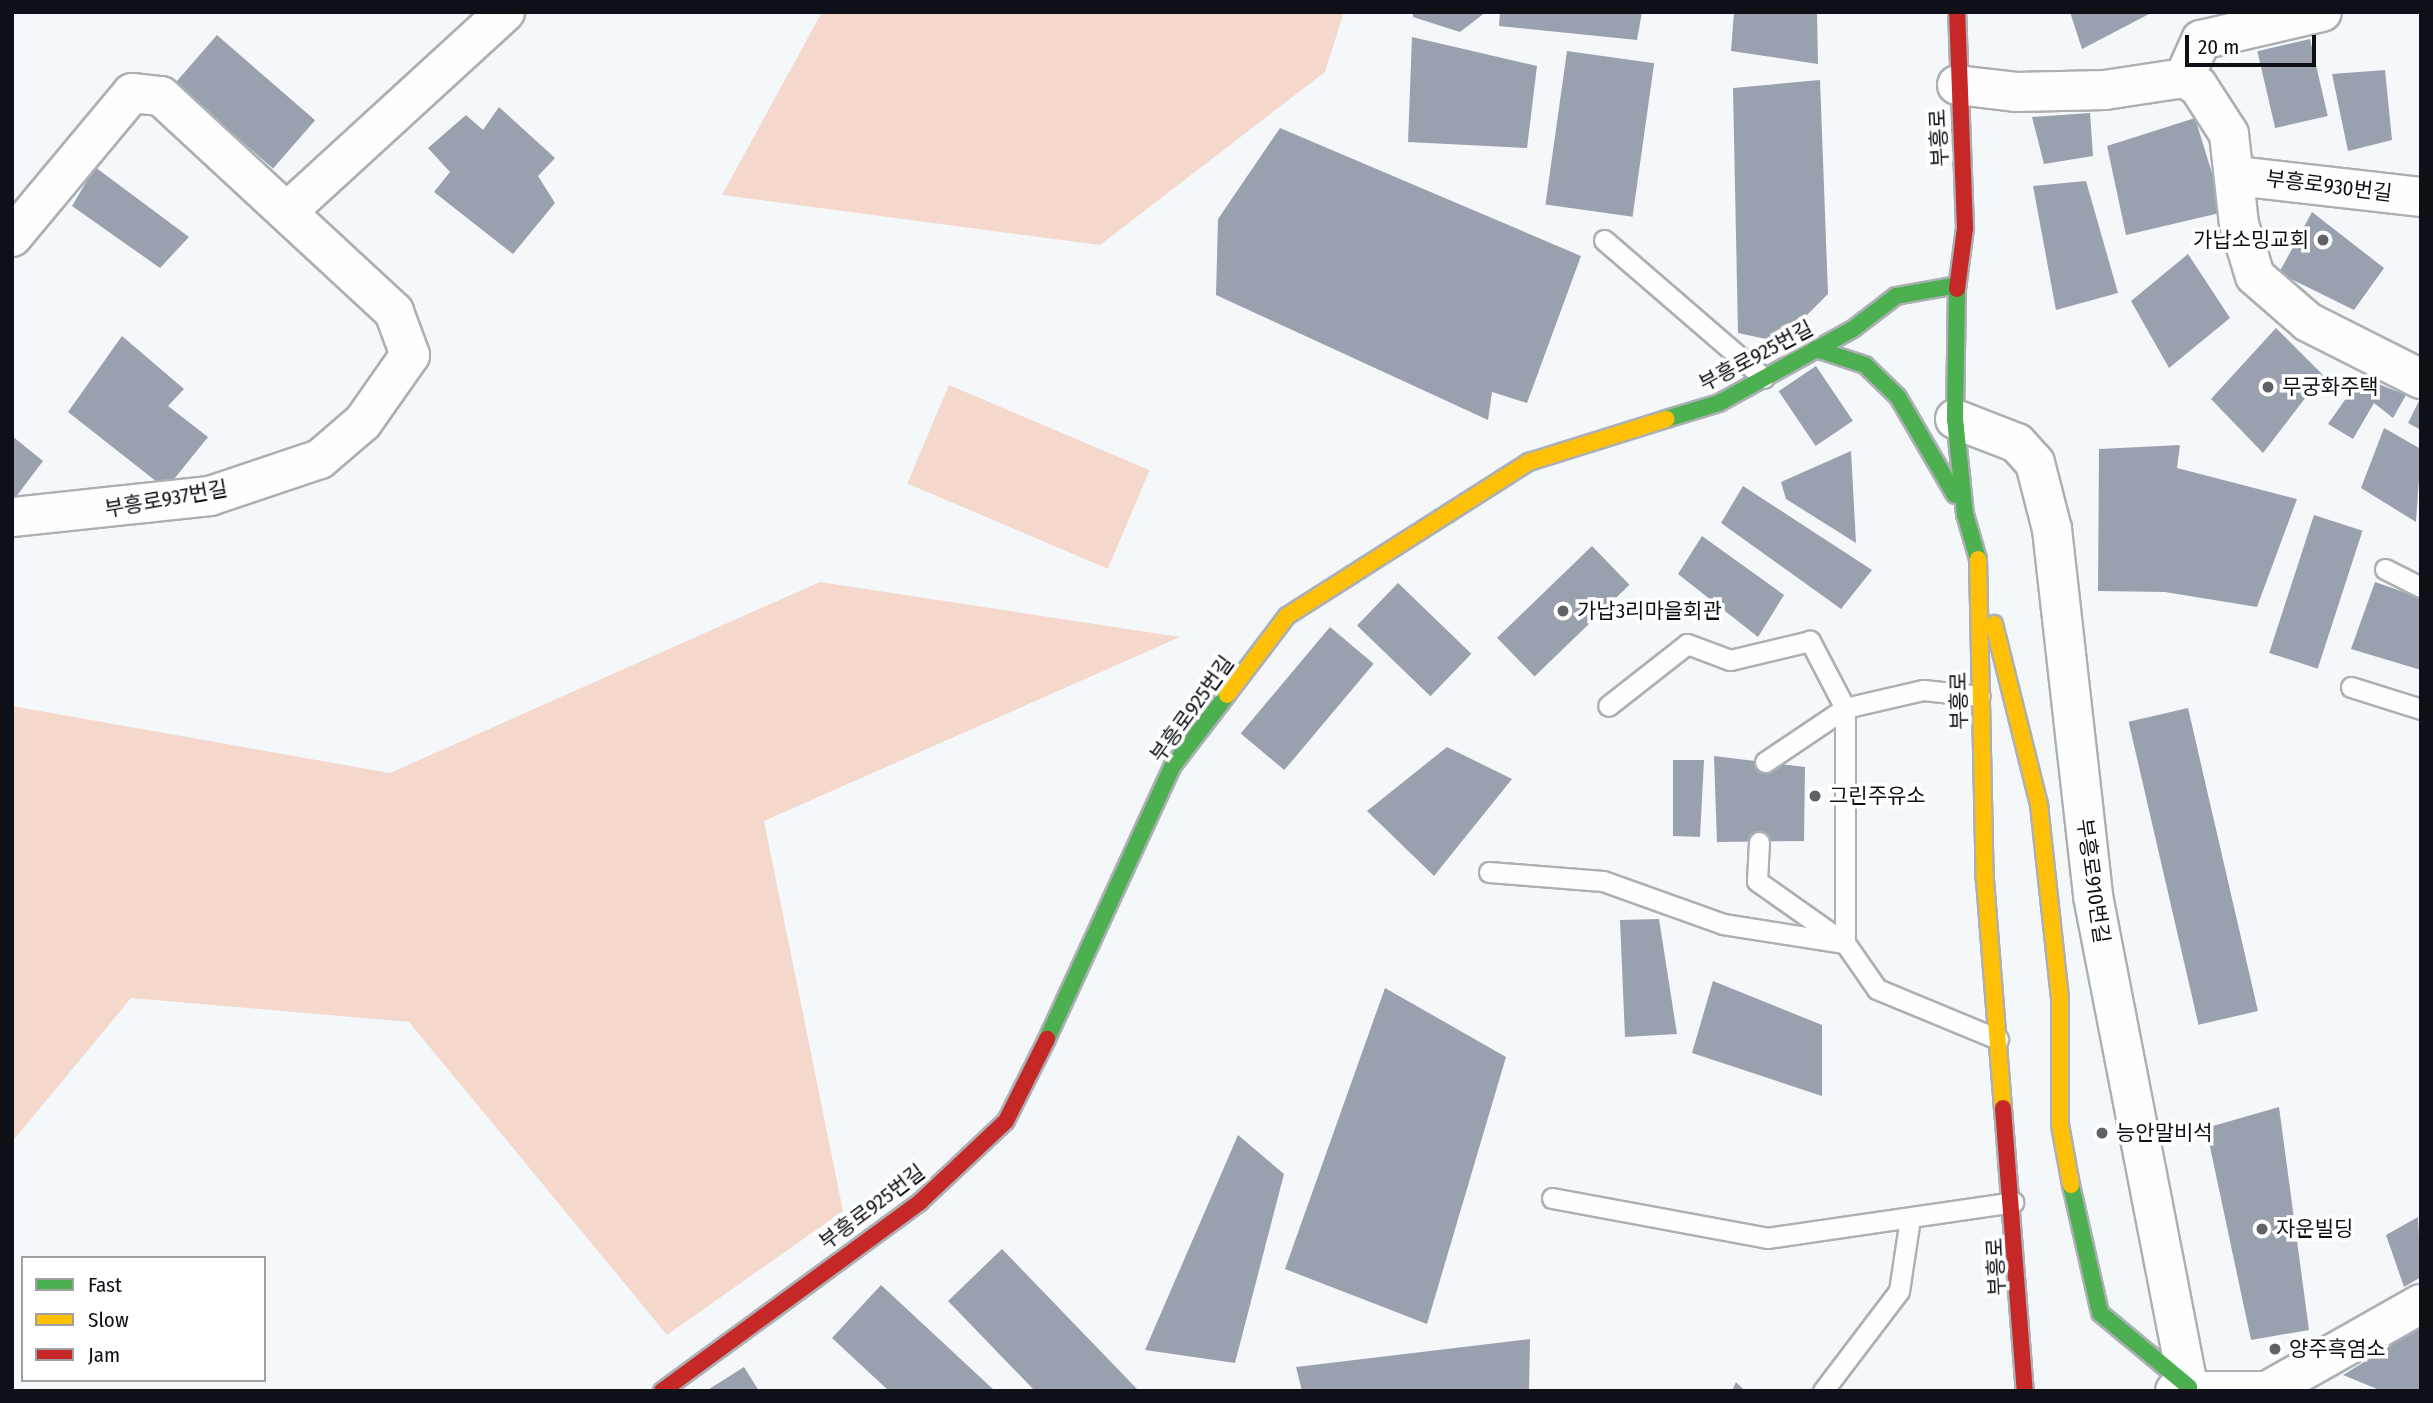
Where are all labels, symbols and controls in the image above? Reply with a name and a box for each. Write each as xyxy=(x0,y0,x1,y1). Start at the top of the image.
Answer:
scale bar xyxy=(2188,21,2319,65)
text: 20 m xyxy=(2198,34,2239,60)
street label: 부흥로 xyxy=(1925,108,1953,168)
street label: 부흥로930번길 xyxy=(2265,166,2393,206)
place label: 가납소밍교회 xyxy=(2193,227,2309,253)
marker: 가납소밍교회 xyxy=(2315,232,2331,248)
street label: 부흥로925번길 xyxy=(1695,315,1817,397)
place label: 무궁화주택 xyxy=(2282,374,2379,400)
marker: 무궁화주택 xyxy=(2260,379,2276,395)
street label: 부흥로937번길 xyxy=(103,476,229,522)
place label: 가납3리마을회관 xyxy=(1577,598,1722,624)
marker: 가납3리마을회관 xyxy=(1555,603,1571,619)
street label: 부흥로925번길 xyxy=(1145,651,1239,767)
street label: 부흥로 xyxy=(1946,672,1972,730)
place label: 그린주유소 xyxy=(1829,783,1926,809)
marker: 그린주유소 xyxy=(1807,788,1823,804)
street label: 부흥로910번길 xyxy=(2072,817,2114,945)
place label: 능안말비석 xyxy=(2116,1120,2213,1146)
marker: 능안말비석 xyxy=(2094,1125,2110,1141)
street label: 부흥로925번길 xyxy=(814,1159,930,1255)
place label: 자운빌딩 xyxy=(2276,1216,2353,1242)
marker: 자운빌딩 xyxy=(2254,1221,2270,1237)
street label: 부흥로 xyxy=(1982,1237,2010,1297)
legend xyxy=(21,1256,266,1382)
text: Fast xyxy=(88,1272,122,1298)
text: Slow xyxy=(88,1307,129,1333)
place label: 양주흑염소 xyxy=(2289,1336,2386,1362)
marker: 양주흑염소 xyxy=(2267,1341,2283,1357)
text: Jam xyxy=(88,1342,120,1368)

